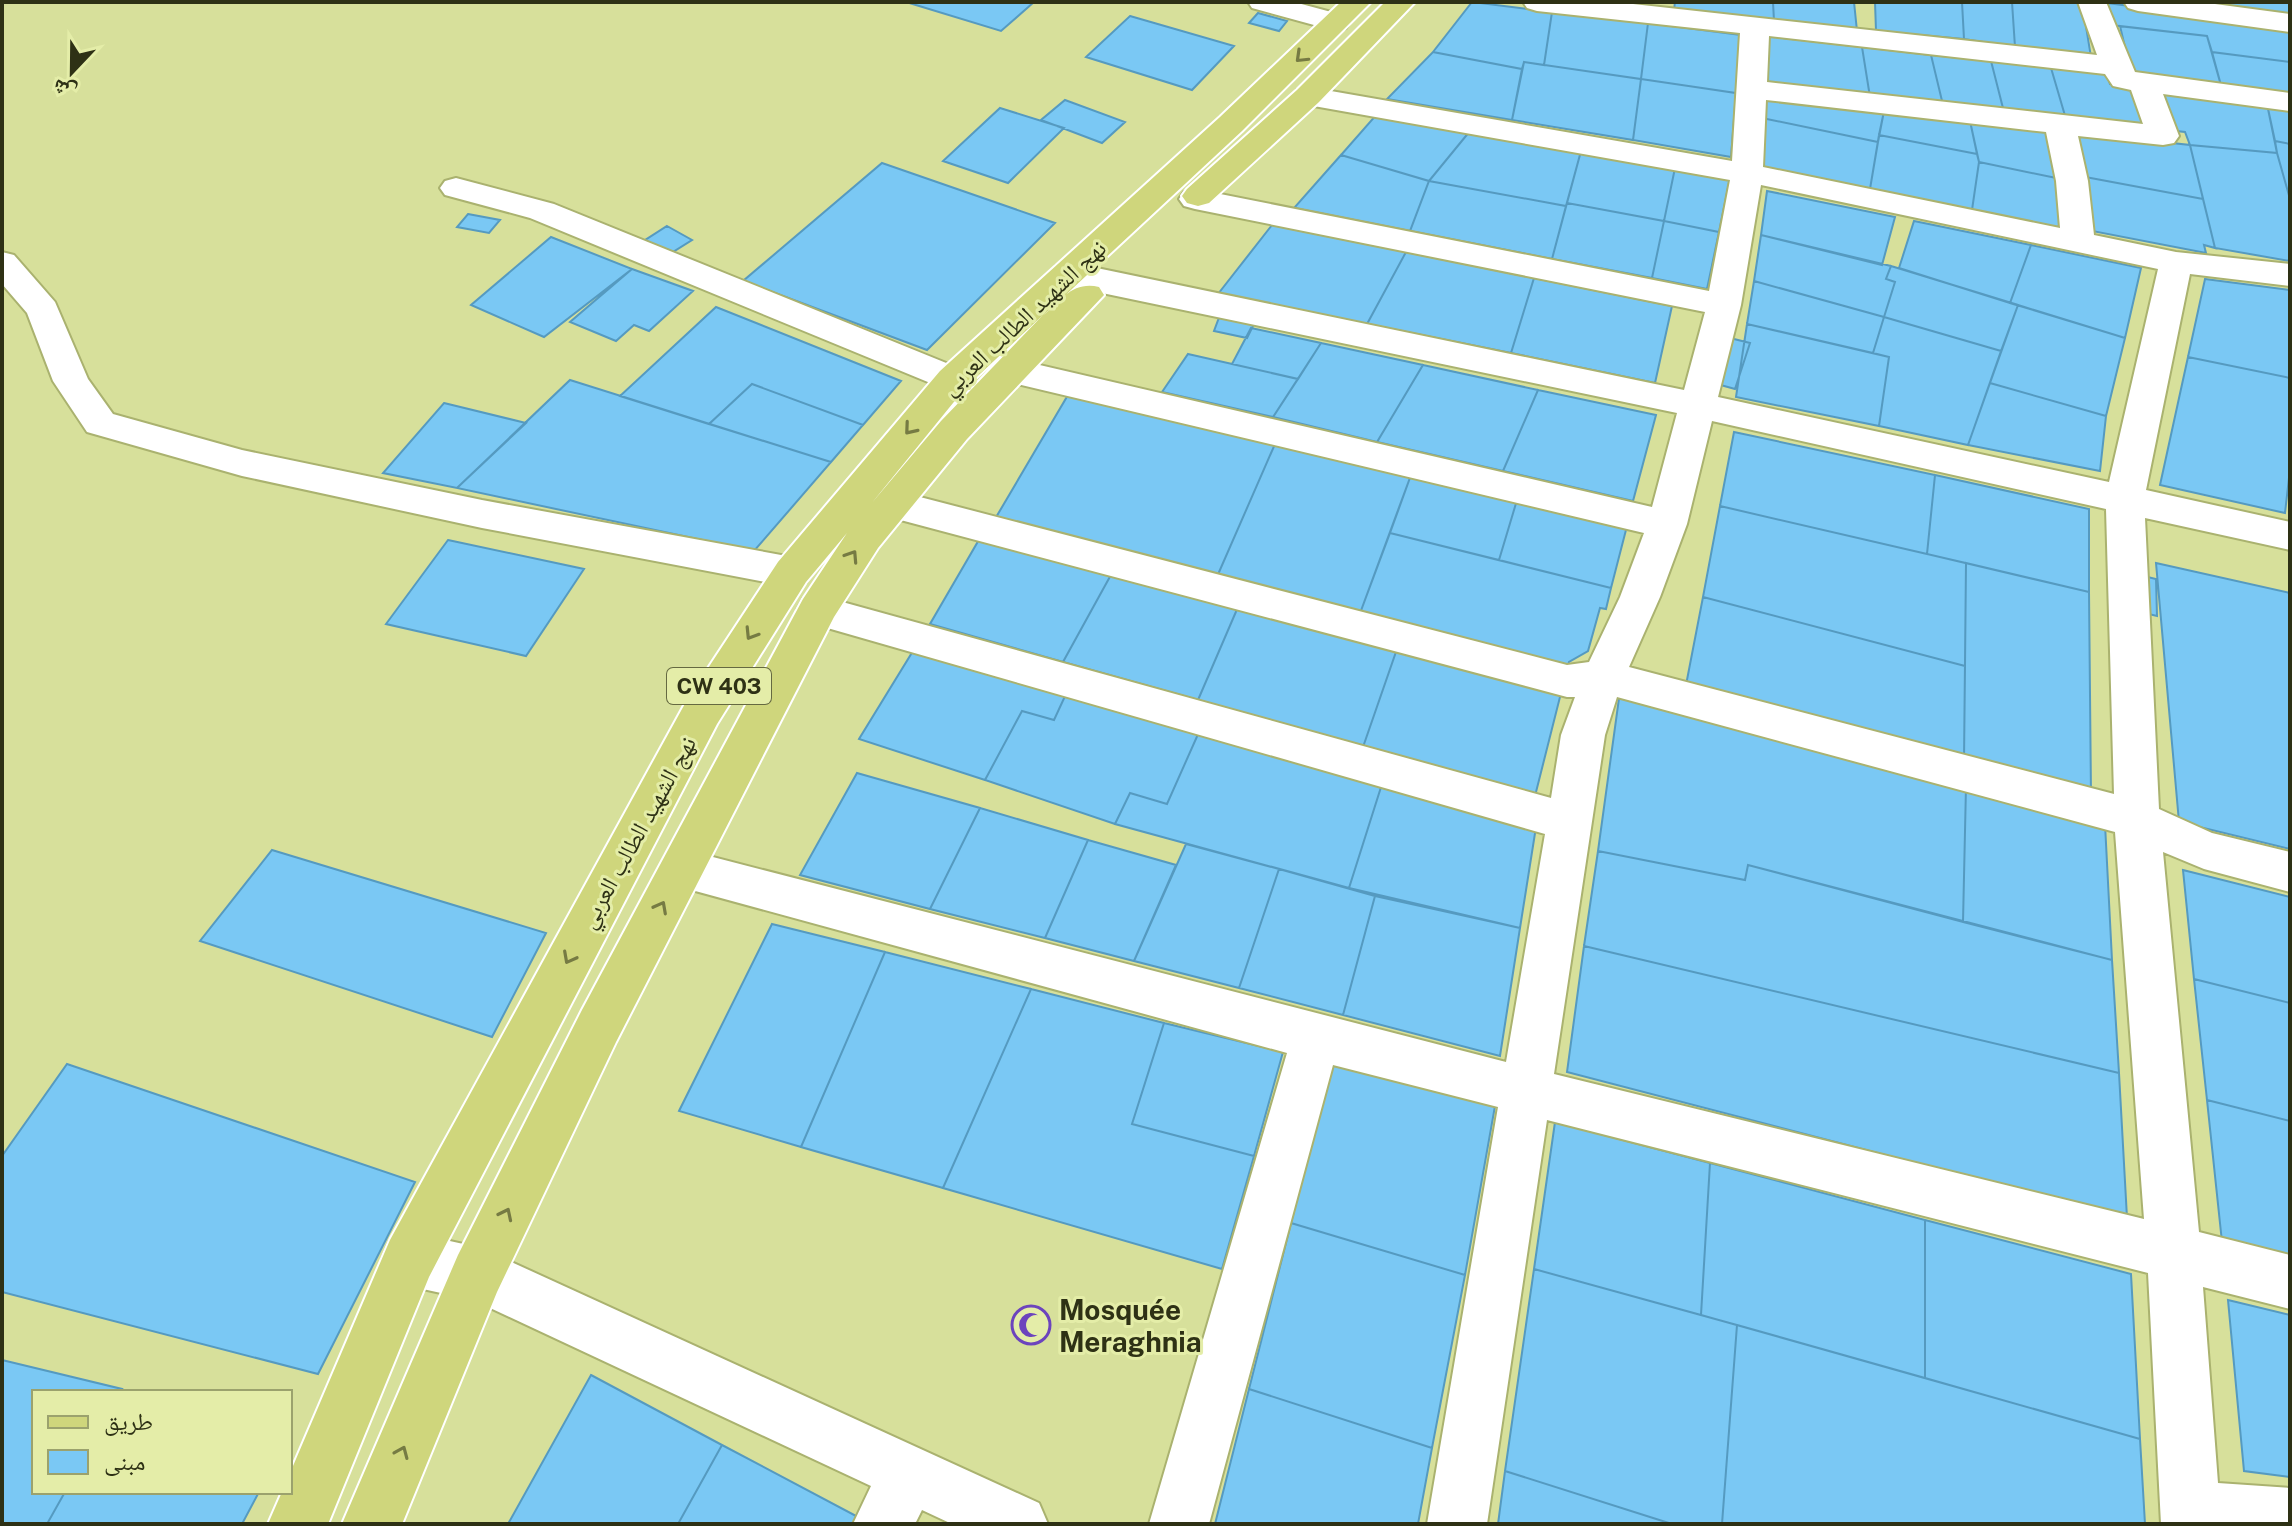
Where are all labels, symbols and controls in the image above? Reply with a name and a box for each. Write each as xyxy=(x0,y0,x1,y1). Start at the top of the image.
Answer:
north arrow xyxy=(32,32,112,112)
one-way arrow xyxy=(1296,47,1310,62)
text: ش xyxy=(49,73,81,107)
street label: نهج الشهيد الطالب العربي xyxy=(935,233,1115,405)
one-way arrow xyxy=(905,420,920,434)
one-way arrow xyxy=(843,550,858,565)
one-way arrow xyxy=(746,625,761,640)
road number: CW 403 xyxy=(667,668,771,704)
street label: نهج الشهيد الطالب العربي xyxy=(573,731,707,936)
one-way arrow xyxy=(652,901,667,916)
one-way arrow xyxy=(563,950,578,964)
one-way arrow xyxy=(496,1208,512,1223)
place label: Mosquée Meraghnia xyxy=(1059,1293,1202,1358)
mosque icon: Mosquée Meraghnia xyxy=(1010,1304,1052,1346)
legend xyxy=(32,1390,292,1494)
text: طريق xyxy=(104,1407,153,1436)
one-way arrow xyxy=(392,1446,408,1460)
text: مبنى xyxy=(104,1447,145,1476)

